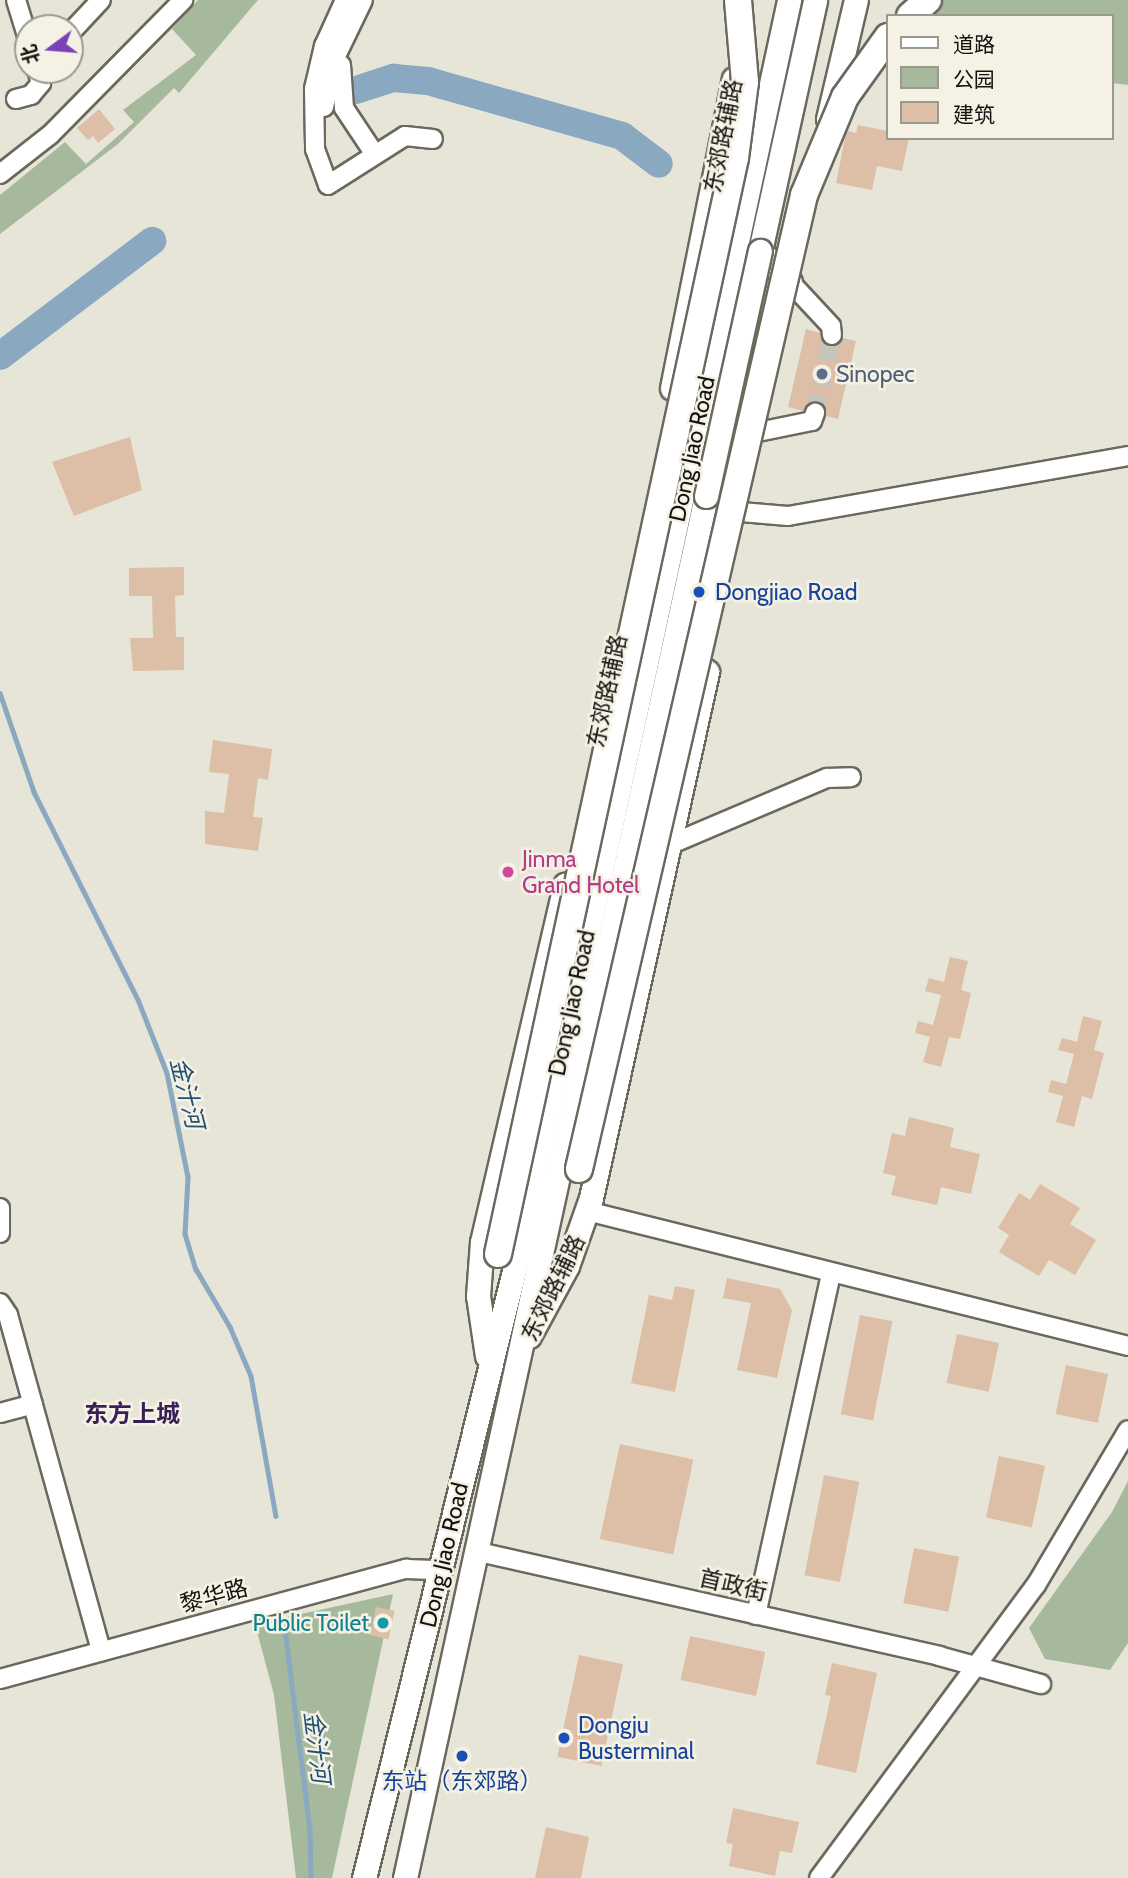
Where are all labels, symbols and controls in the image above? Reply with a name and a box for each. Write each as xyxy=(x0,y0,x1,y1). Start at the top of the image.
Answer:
north arrow xyxy=(14,14,84,84)
legend xyxy=(886,14,1114,140)
text: 道路 xyxy=(953,32,995,57)
text: 北 xyxy=(17,42,44,67)
text: 公园 xyxy=(953,67,995,92)
street label: 东郊路辅路 xyxy=(698,77,748,195)
text: 建筑 xyxy=(953,102,995,127)
place label: Sinopec xyxy=(836,360,915,388)
marker: Sinopec xyxy=(814,366,830,382)
street label: Dong Jiao Road xyxy=(663,374,721,524)
place label: Dongjiao Road xyxy=(715,578,857,606)
marker: Dongjiao Road xyxy=(689,582,709,602)
street label: 东郊路辅路 xyxy=(582,632,632,750)
place label: Jinma Grand Hotel xyxy=(522,845,640,899)
marker: Jinma Grand Hotel xyxy=(500,864,516,880)
street label: Dong Jiao Road xyxy=(543,928,601,1078)
water label: 金汁河 xyxy=(164,1055,210,1131)
street label: 东郊路辅路 xyxy=(515,1230,591,1346)
district label: 东方上城 xyxy=(84,1400,180,1428)
street label: Dong Jiao Road xyxy=(414,1480,474,1630)
street label: 首政街 xyxy=(696,1564,770,1606)
street label: 黎华路 xyxy=(177,1574,251,1618)
place label: Public Toilet xyxy=(252,1609,369,1637)
marker: Public Toilet xyxy=(375,1615,391,1631)
water label: 金汁河 xyxy=(298,1710,336,1784)
place label: Dongju Busterminal xyxy=(578,1711,694,1765)
marker: Dongju Busterminal xyxy=(556,1730,572,1746)
marker: 东站（东郊路） xyxy=(454,1748,470,1764)
place label: 东站（东郊路） xyxy=(382,1767,542,1795)

